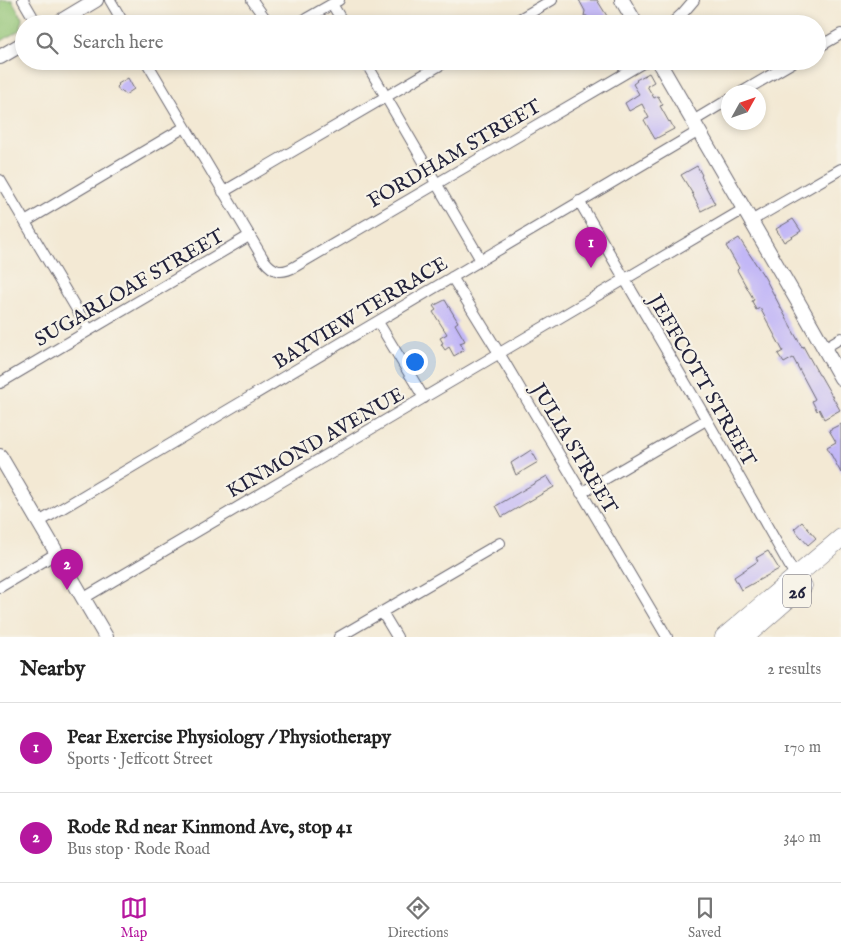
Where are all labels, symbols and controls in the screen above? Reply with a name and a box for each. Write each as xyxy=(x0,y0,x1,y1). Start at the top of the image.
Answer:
search box xyxy=(15,15,826,70)
icon: search xyxy=(33,29,61,57)
text: Search here xyxy=(73,31,164,55)
north arrow xyxy=(721,85,766,130)
street label: FORDHAM STREET xyxy=(364,94,546,214)
street label: SUGARLOAF STREET xyxy=(31,224,229,353)
pin: 1 xyxy=(575,227,607,268)
street label: BAYVIEW TERRACE xyxy=(269,251,453,375)
street label: JEFFCOTT STREET xyxy=(641,289,761,472)
your location xyxy=(402,349,428,375)
street label: JULIA STREET xyxy=(524,377,623,519)
street label: KINMOND AVENUE xyxy=(223,382,409,504)
pin: 2 xyxy=(51,549,83,590)
road number: 26 xyxy=(783,574,811,608)
text: Nearby xyxy=(20,656,85,683)
text: 2 results xyxy=(767,660,821,680)
text: Pear Exercise Physiology / Physiotherapy xyxy=(67,726,391,750)
text: 1 xyxy=(33,738,39,758)
text: 170 m xyxy=(784,738,821,758)
text: Sports · Jeffcott Street xyxy=(67,750,213,770)
text: Rode Rd near Kinmond Ave, stop 41 xyxy=(67,816,352,840)
text: 2 xyxy=(32,828,40,848)
text: 340 m xyxy=(783,828,821,848)
text: Bus stop · Rode Road xyxy=(67,840,210,860)
tab: Map xyxy=(120,894,148,942)
tab: Directions xyxy=(387,894,448,942)
tab: Saved xyxy=(688,894,721,942)

